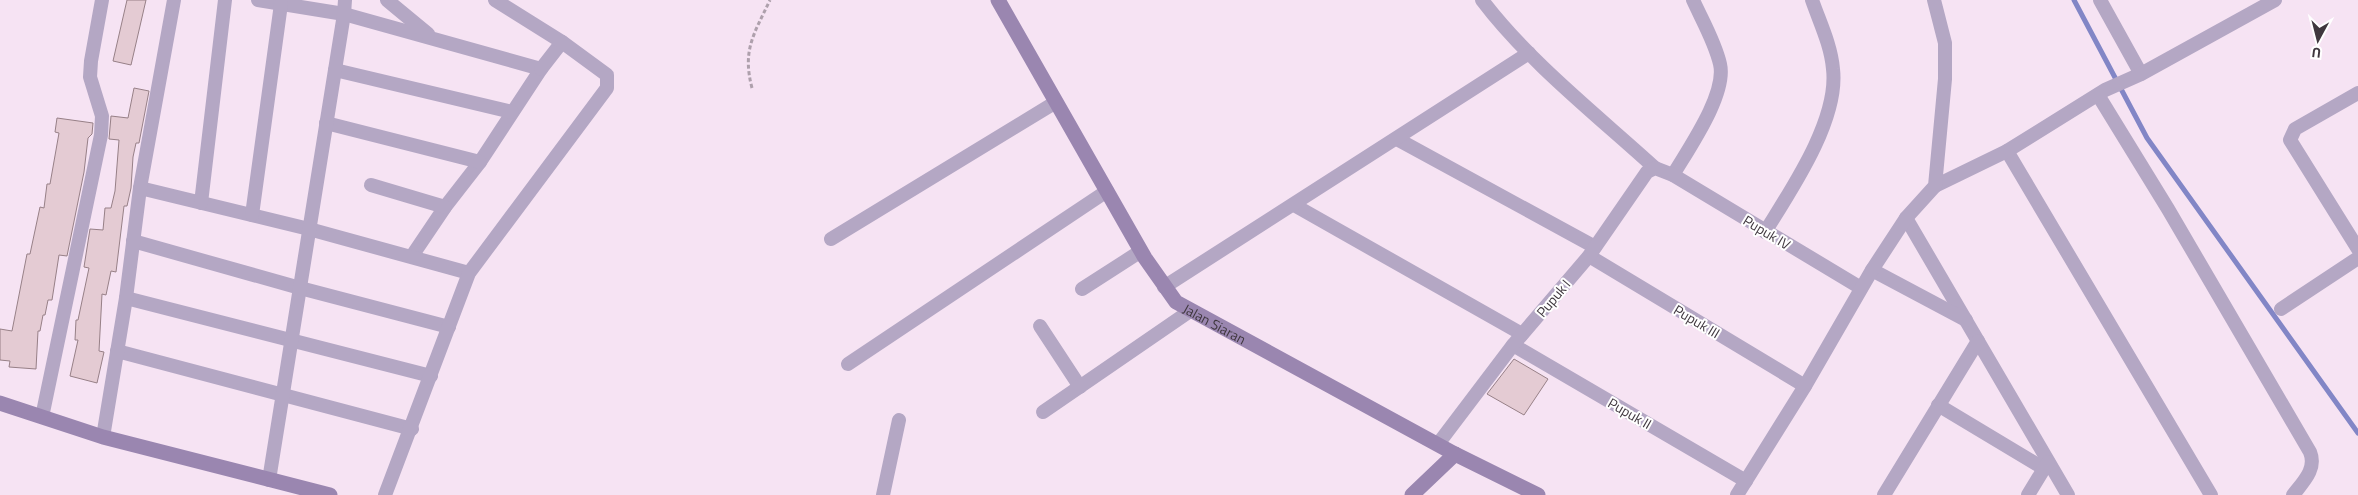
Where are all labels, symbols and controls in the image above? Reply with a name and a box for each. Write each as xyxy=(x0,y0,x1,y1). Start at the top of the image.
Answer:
north arrow xyxy=(2293,15,2343,65)
text: U xyxy=(2311,42,2322,64)
street label: Pupuk IV xyxy=(1739,210,1795,254)
street label: Pupuk I xyxy=(1531,274,1575,322)
street label: Jalan Siaran xyxy=(1180,297,1250,349)
street label: Pupuk III xyxy=(1670,299,1724,343)
street label: Pupuk II xyxy=(1604,392,1656,434)

